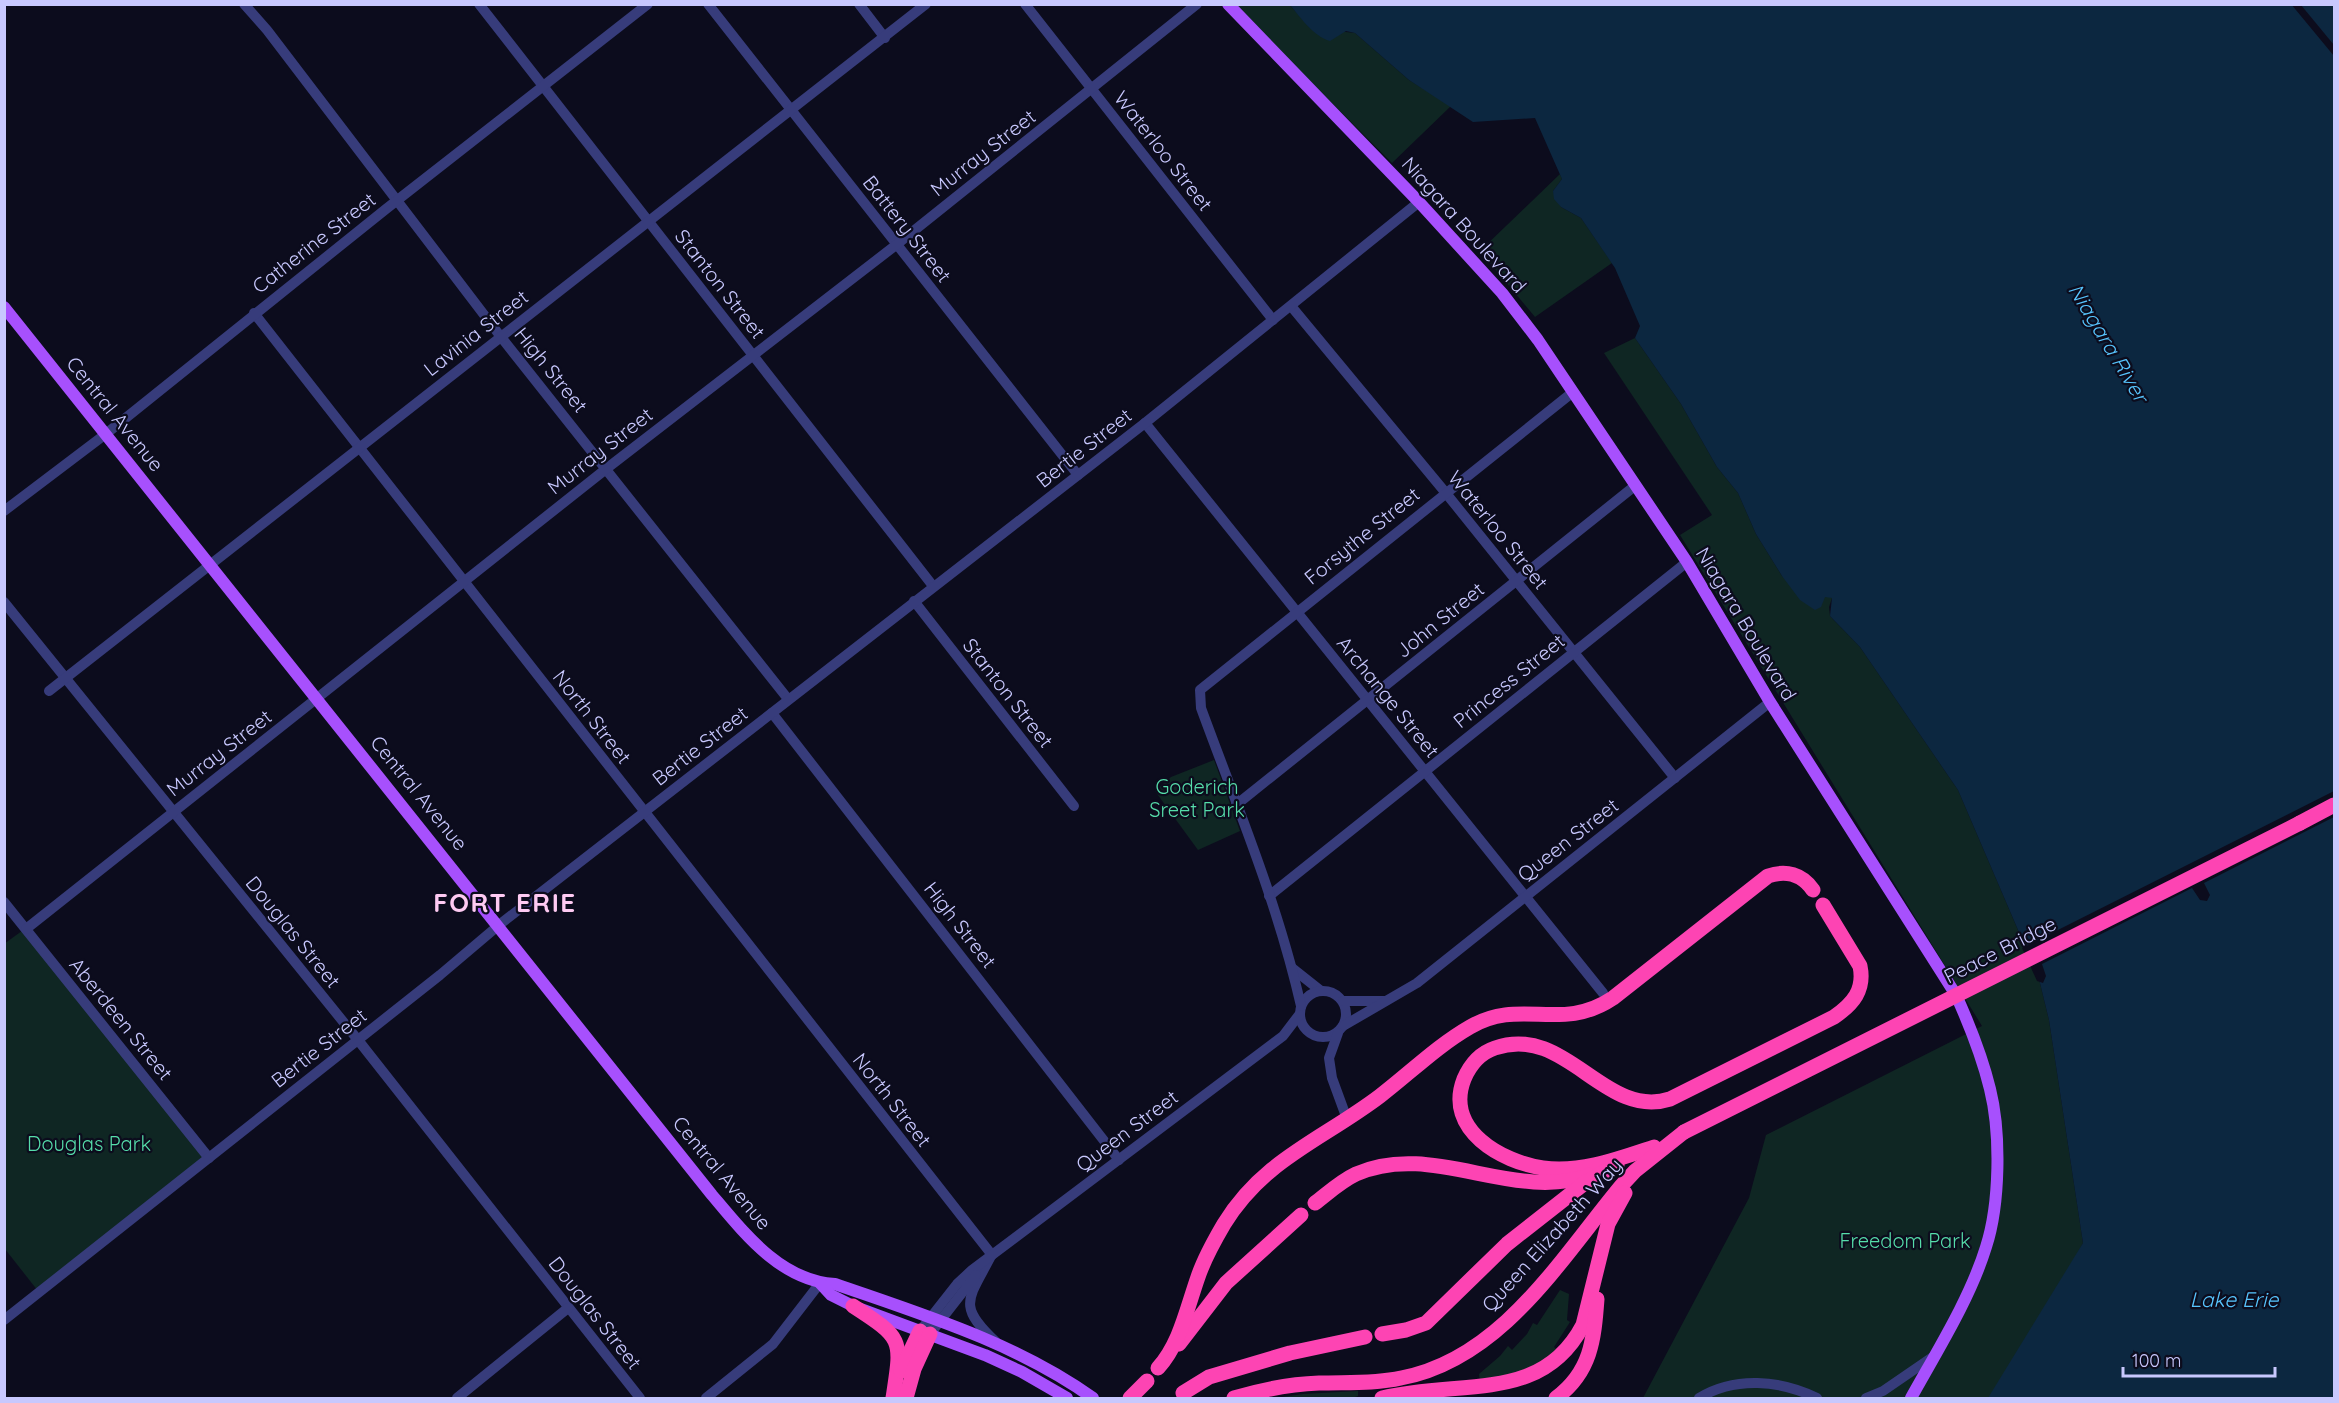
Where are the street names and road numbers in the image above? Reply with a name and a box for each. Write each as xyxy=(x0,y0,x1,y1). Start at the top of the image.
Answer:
street label: Waterloo Street xyxy=(1109,86,1218,216)
street label: Murray Street xyxy=(925,104,1040,201)
street label: Niagara Boulevard xyxy=(1397,151,1532,298)
street label: Battery Street xyxy=(858,170,957,287)
street label: Catherine Street xyxy=(247,187,380,299)
street label: Stanton Street xyxy=(670,224,771,344)
street label: Lavinia Street xyxy=(419,284,533,381)
street label: High Street xyxy=(509,322,594,418)
street label: Central Avenue xyxy=(61,351,169,476)
street label: Murray Street xyxy=(542,402,657,499)
street label: Bertie Street xyxy=(1031,402,1137,493)
street label: Waterloo Street xyxy=(1443,465,1554,594)
street label: Forsythe Street xyxy=(1299,481,1425,590)
street label: Niagara Boulevard xyxy=(1691,542,1802,705)
street label: John Street xyxy=(1390,576,1489,663)
street label: Princess Street xyxy=(1448,628,1570,733)
street label: Archange Street xyxy=(1332,631,1445,763)
street label: Stanton Street xyxy=(958,633,1059,753)
street label: North Street xyxy=(548,665,637,769)
street label: Bertie Street xyxy=(647,700,753,791)
street label: Murray Street xyxy=(161,704,276,801)
street label: Central Avenue xyxy=(365,730,473,855)
street label: Queen Street xyxy=(1512,792,1623,887)
street label: Douglas Street xyxy=(241,871,346,993)
street label: High Street xyxy=(919,877,1002,973)
street label: Peace Bridge xyxy=(1939,911,2060,989)
street label: Aberdeen Street xyxy=(64,953,178,1085)
street label: Bertie Street xyxy=(266,1002,372,1093)
street label: North Street xyxy=(848,1048,937,1152)
street label: Queen Street xyxy=(1071,1084,1183,1177)
street label: Central Avenue xyxy=(668,1111,777,1235)
street label: Queen Elizabeth Way xyxy=(1476,1153,1627,1317)
street label: Douglas Street xyxy=(544,1251,647,1374)

